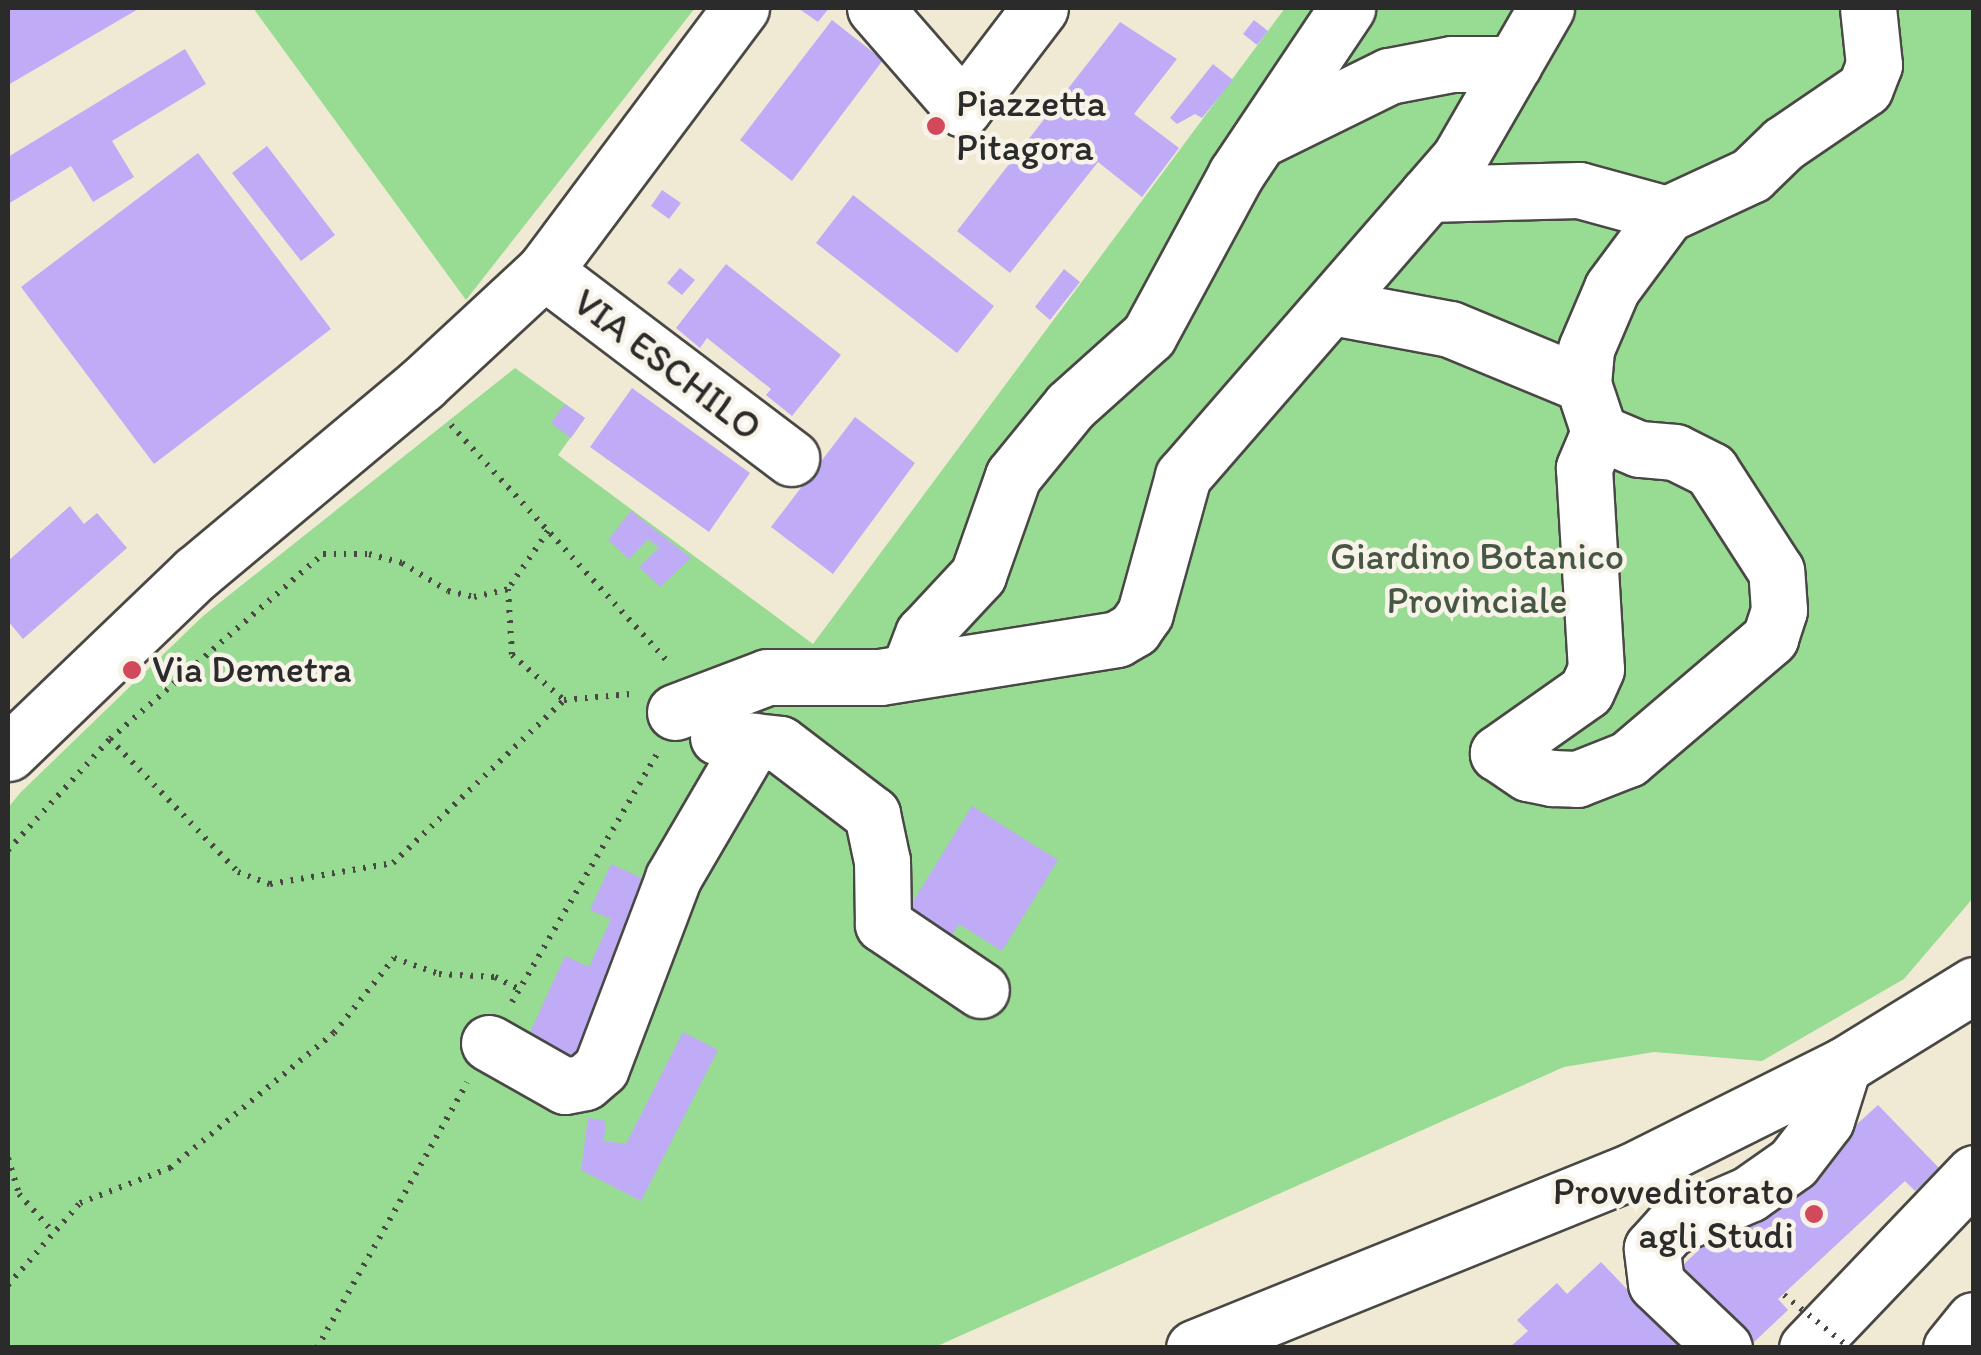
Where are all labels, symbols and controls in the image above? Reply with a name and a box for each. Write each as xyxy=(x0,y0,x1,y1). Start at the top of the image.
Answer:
place label: Piazzetta Pitagora xyxy=(956,81,1106,170)
marker: Piazzetta Pitagora xyxy=(925,115,947,137)
street label: VIA ESCHILO xyxy=(566,281,768,449)
park label: Giardino Botanico Provinciale xyxy=(1330,534,1624,624)
place label: Via Demetra xyxy=(152,647,354,693)
marker: Via Demetra xyxy=(121,659,143,681)
place label: Provveditorato agli Studi xyxy=(1553,1169,1794,1258)
marker: Provveditorato agli Studi xyxy=(1803,1203,1825,1225)

